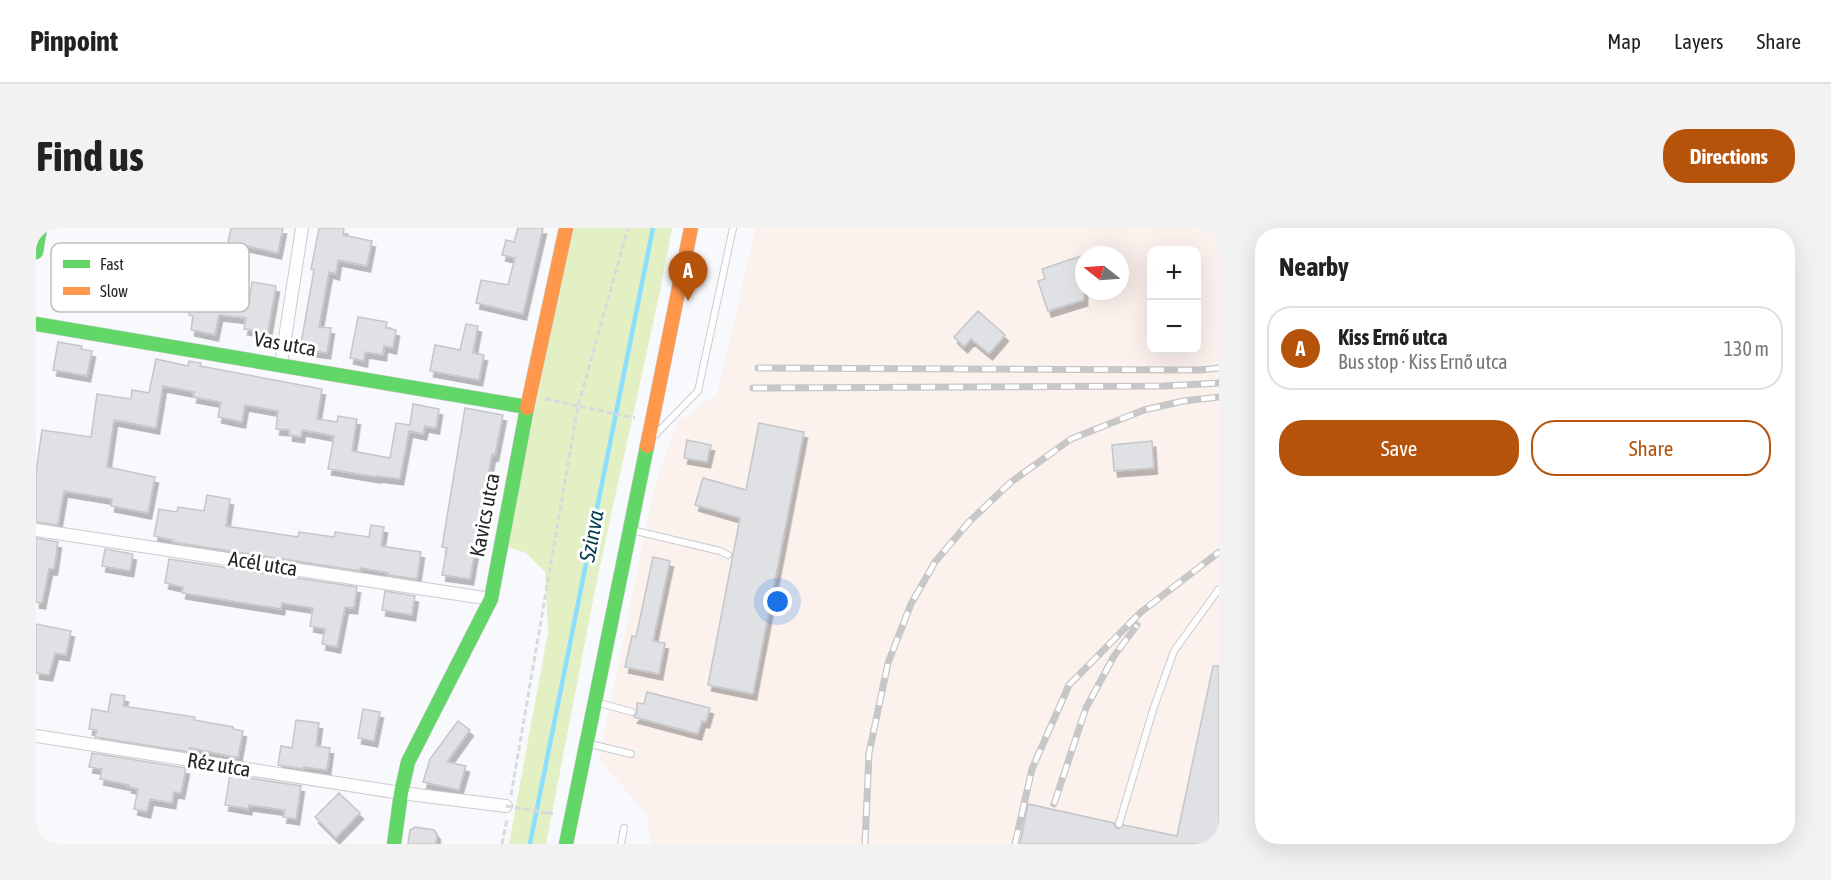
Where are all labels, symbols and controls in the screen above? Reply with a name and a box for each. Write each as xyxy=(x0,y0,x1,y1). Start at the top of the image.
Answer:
text: Pinpoint xyxy=(30,25,118,57)
text: Map xyxy=(1607,29,1641,53)
text: Layers xyxy=(1674,29,1724,53)
text: Share xyxy=(1757,29,1801,53)
button: Directions xyxy=(1663,129,1795,183)
text: Find us xyxy=(36,132,144,180)
legend xyxy=(51,243,249,312)
north arrow xyxy=(1075,246,1129,300)
map controls xyxy=(1147,246,1201,354)
button: + xyxy=(1147,246,1201,300)
pin: A xyxy=(668,251,708,301)
text: Nearby xyxy=(1279,252,1349,282)
text: Fast xyxy=(100,255,124,273)
text: Slow xyxy=(100,282,128,300)
button: − xyxy=(1147,300,1201,354)
text: Kiss Ernő utca xyxy=(1338,324,1447,350)
street label: Vas utca xyxy=(252,326,318,360)
text: A xyxy=(1296,337,1305,360)
text: 130 m xyxy=(1724,337,1769,360)
text: Bus stop · Kiss Ernő utca xyxy=(1338,350,1508,373)
button: Save xyxy=(1279,420,1519,476)
button: Share xyxy=(1531,420,1771,476)
street label: Kavics utca xyxy=(464,471,504,559)
water label: Szinva xyxy=(573,508,609,565)
street label: Acél utca xyxy=(227,546,299,580)
your location xyxy=(763,587,792,616)
street label: Réz utca xyxy=(186,747,253,781)

